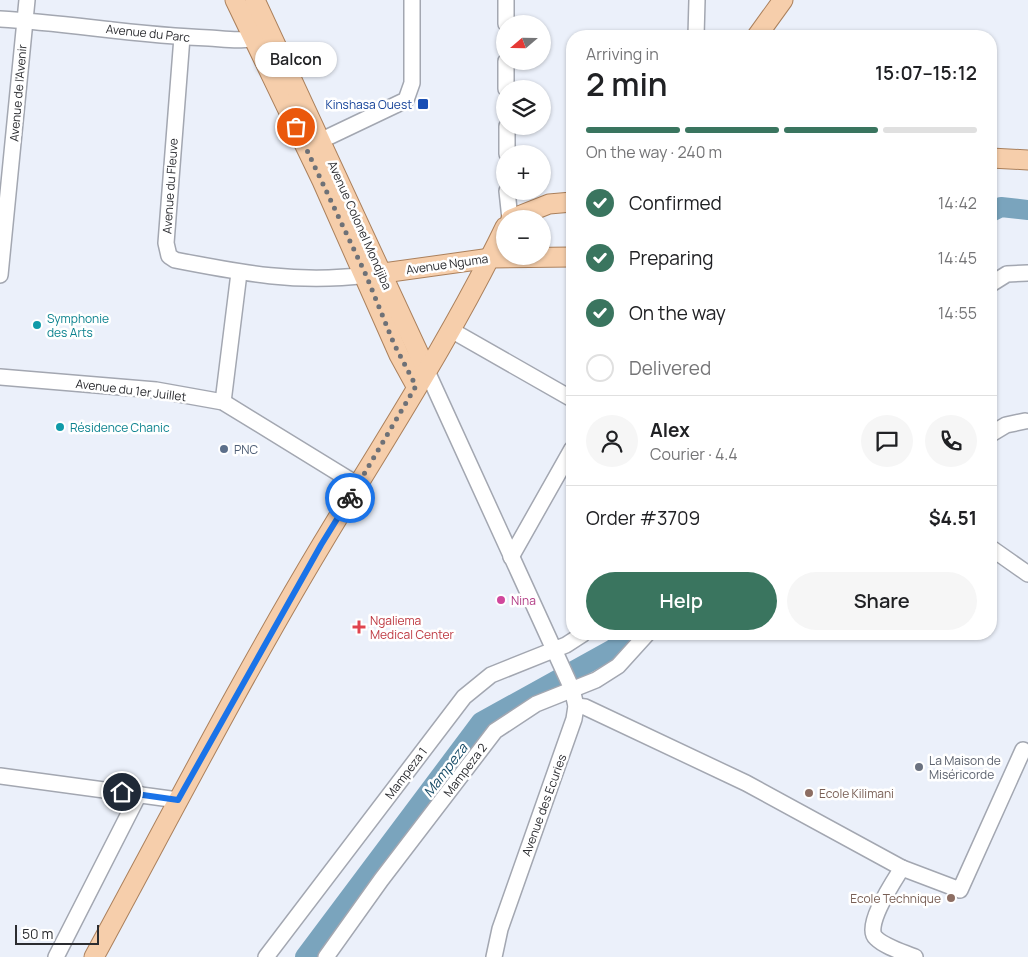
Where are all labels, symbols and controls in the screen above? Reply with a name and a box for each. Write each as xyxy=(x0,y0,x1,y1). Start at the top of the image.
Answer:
north arrow xyxy=(496,15,551,70)
map controls xyxy=(496,15,551,265)
street label: Avenue du Parc xyxy=(105,20,191,46)
callout: Balcon xyxy=(255,42,337,77)
street label: Avenue de l'Avenir xyxy=(5,43,31,142)
text: Arriving in xyxy=(586,43,659,65)
text: Balcon xyxy=(270,48,322,70)
text: 15:07–15:12 xyxy=(875,60,977,86)
text: 2 min xyxy=(586,62,668,106)
button: layers xyxy=(496,80,551,135)
place label: Kinshasa Ouest xyxy=(326,96,412,113)
marker: Kinshasa Ouest xyxy=(416,97,430,111)
pin xyxy=(275,106,317,148)
icon: bag xyxy=(282,113,310,141)
street label: Avenue du Fleuve xyxy=(158,138,182,234)
text: On the way · 240 m xyxy=(586,141,722,163)
button: + xyxy=(496,145,551,200)
street label: Avenue Colonel Mondjiba xyxy=(324,158,396,292)
icon: check xyxy=(586,189,614,217)
text: Confirmed xyxy=(629,190,722,216)
text: 14:42 xyxy=(938,192,977,214)
button: − xyxy=(496,210,551,265)
icon: check xyxy=(586,244,614,272)
text: Preparing xyxy=(629,245,714,271)
text: 14:45 xyxy=(938,247,977,269)
street label: Avenue Nguma xyxy=(405,250,489,278)
icon: check xyxy=(586,299,614,327)
text: On the way xyxy=(629,300,726,326)
text: 14:55 xyxy=(938,302,977,324)
place label: Symphonie des Arts xyxy=(47,310,109,341)
marker: Symphonie des Arts xyxy=(31,319,43,331)
text: Delivered xyxy=(629,355,711,381)
street label: Avenue du 1er Juillet xyxy=(75,375,188,405)
button: person xyxy=(586,415,638,467)
button: chat xyxy=(861,415,913,467)
button: phone xyxy=(925,415,977,467)
text: Alex xyxy=(650,417,690,443)
place label: Résidence Chanic xyxy=(70,419,170,436)
marker: Résidence Chanic xyxy=(54,421,66,433)
place label: PNC xyxy=(234,441,258,458)
marker: PNC xyxy=(218,443,230,455)
text: Courier · 4.4 xyxy=(650,443,738,465)
courier xyxy=(325,473,375,523)
icon: bike xyxy=(336,484,364,512)
text: Order #3709 xyxy=(586,505,700,531)
text: $4.51 xyxy=(929,505,977,531)
button: Help xyxy=(586,572,777,630)
button: Share xyxy=(787,572,977,630)
place label: Nina xyxy=(511,592,536,609)
marker: Nina xyxy=(495,594,507,606)
place label: Ngaliema Medical Center xyxy=(370,612,455,643)
marker: Ngaliema Medical Center xyxy=(352,620,366,634)
water label: Mampeza xyxy=(419,738,472,801)
street label: Mampeza 2 xyxy=(439,740,491,800)
street label: Mampeza 1 xyxy=(381,744,431,802)
street label: Avenue des Ecuries xyxy=(518,752,570,858)
place label: La Maison de Miséricorde xyxy=(929,752,1001,783)
marker: La Maison de Miséricorde xyxy=(913,761,925,773)
pin xyxy=(101,771,143,813)
icon: home xyxy=(108,778,136,806)
place label: Ecole Kilimani xyxy=(819,785,894,802)
marker: Ecole Kilimani xyxy=(803,787,815,799)
place label: Ecole Technique xyxy=(850,890,941,907)
marker: Ecole Technique xyxy=(945,892,957,904)
scale bar xyxy=(15,922,99,945)
text: 50 m xyxy=(22,924,53,943)

